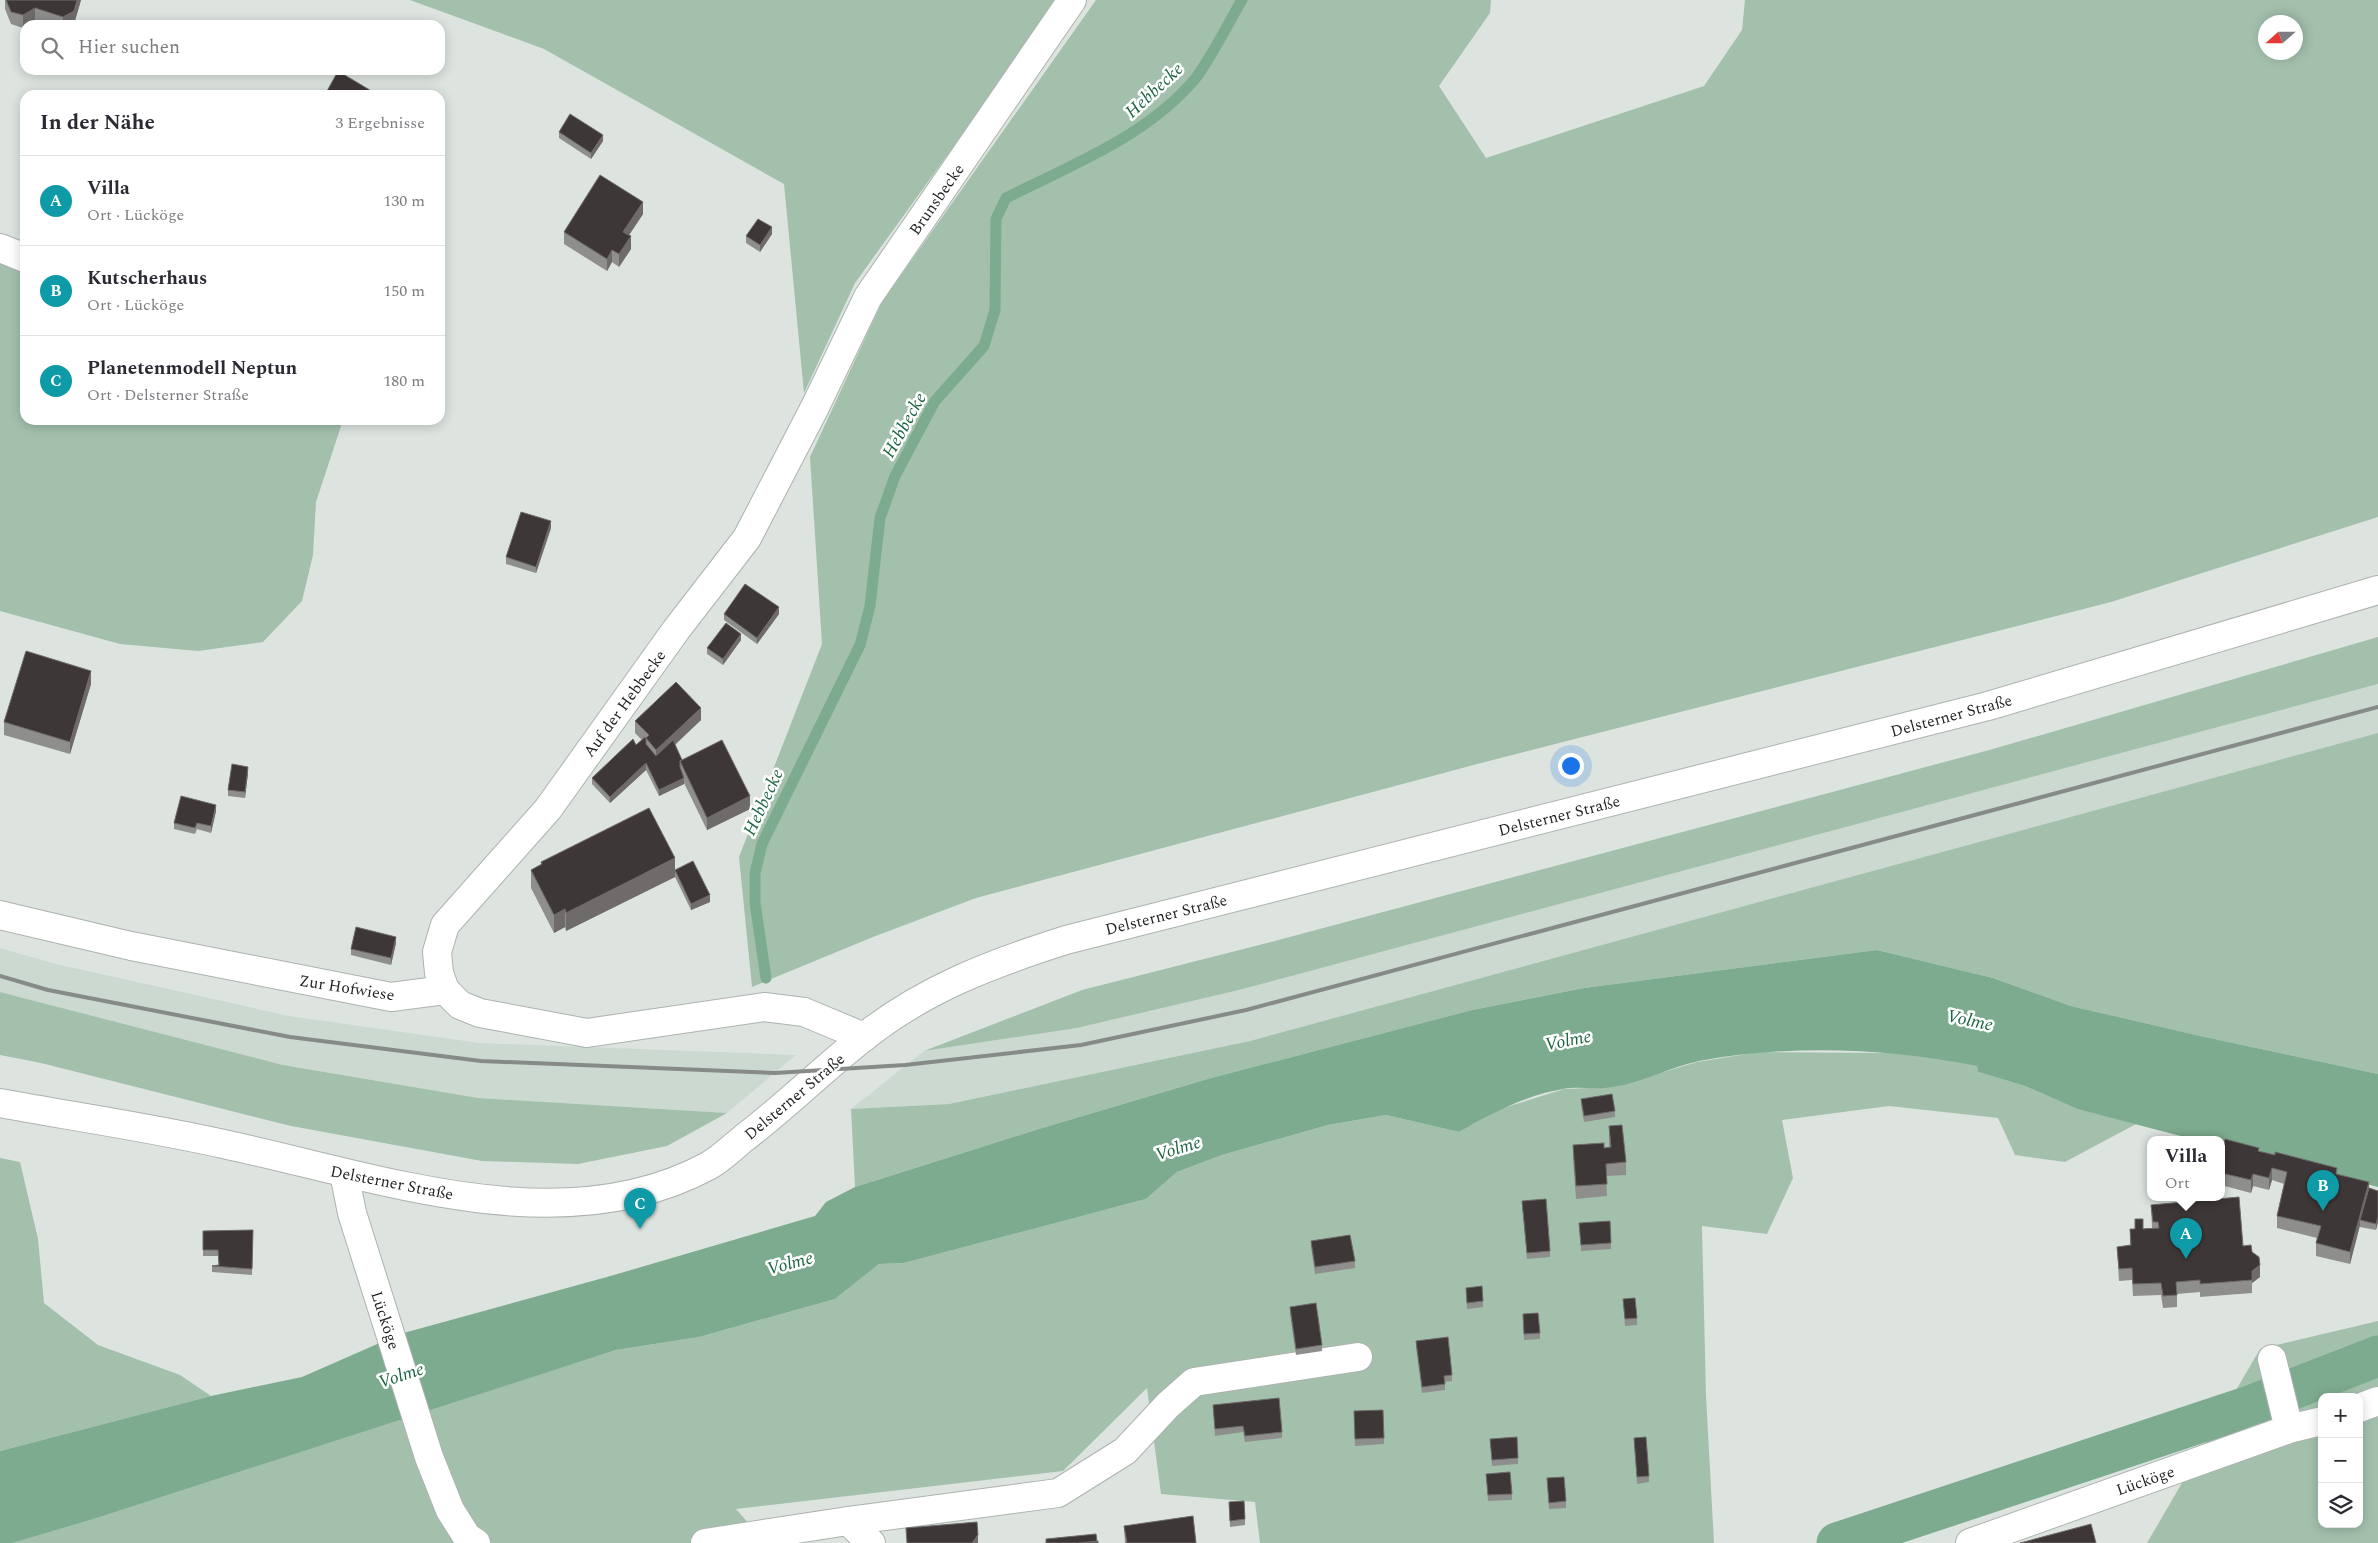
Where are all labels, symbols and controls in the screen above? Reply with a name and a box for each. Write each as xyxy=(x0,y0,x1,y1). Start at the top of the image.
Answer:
north arrow xyxy=(2258,15,2303,60)
search box xyxy=(20,20,445,75)
text: Hier suchen xyxy=(78,33,180,62)
icon: search xyxy=(38,34,66,62)
water label: Hebbecke xyxy=(1119,56,1190,125)
text: In der Nähe xyxy=(40,107,155,139)
text: 3 Ergebnisse xyxy=(335,111,425,135)
street label: Brunsbecke xyxy=(903,159,970,240)
text: Villa xyxy=(87,174,130,203)
text: A xyxy=(50,189,62,213)
text: 130 m xyxy=(383,189,425,213)
text: Ort · Lücköge xyxy=(87,203,184,227)
text: Kutscherhaus xyxy=(87,264,207,293)
text: B xyxy=(50,279,62,303)
text: 150 m xyxy=(383,279,425,303)
text: Ort · Lücköge xyxy=(87,293,184,317)
text: Planetenmodell Neptun xyxy=(87,354,297,383)
text: C xyxy=(50,369,62,393)
text: 180 m xyxy=(383,369,425,393)
text: Ort · Delsterner Straße xyxy=(87,383,249,407)
water label: Hebbecke xyxy=(875,388,934,463)
street label: Auf der Hebbecke xyxy=(578,645,672,762)
street label: Delsterner Straße xyxy=(1888,688,2015,744)
your location xyxy=(1558,753,1584,779)
water label: Hebbecke xyxy=(736,764,791,840)
street label: Delsterner Straße xyxy=(1496,789,1623,843)
street label: Delsterner Straße xyxy=(1103,888,1230,942)
street label: Zur Hofwiese xyxy=(297,969,396,1007)
water label: Volme xyxy=(1944,1002,1996,1039)
water label: Volme xyxy=(1543,1023,1594,1058)
street label: Delsterner Straße xyxy=(739,1047,850,1146)
water label: Volme xyxy=(1152,1129,1204,1168)
popup xyxy=(2147,1136,2225,1201)
text: Villa xyxy=(2165,1142,2207,1171)
street label: Delsterner Straße xyxy=(328,1159,455,1207)
pin: B xyxy=(2307,1170,2339,1211)
text: Ort xyxy=(2165,1171,2190,1195)
pin: C xyxy=(624,1188,656,1229)
pin: A xyxy=(2170,1218,2202,1259)
water label: Volme xyxy=(764,1244,816,1283)
street label: Lücköge xyxy=(364,1288,406,1353)
water label: Volme xyxy=(375,1355,428,1396)
map controls xyxy=(2318,1393,2363,1528)
button: + xyxy=(2318,1393,2363,1438)
button: − xyxy=(2318,1438,2363,1483)
street label: Lücköge xyxy=(2113,1460,2178,1502)
button: layers xyxy=(2318,1483,2363,1528)

